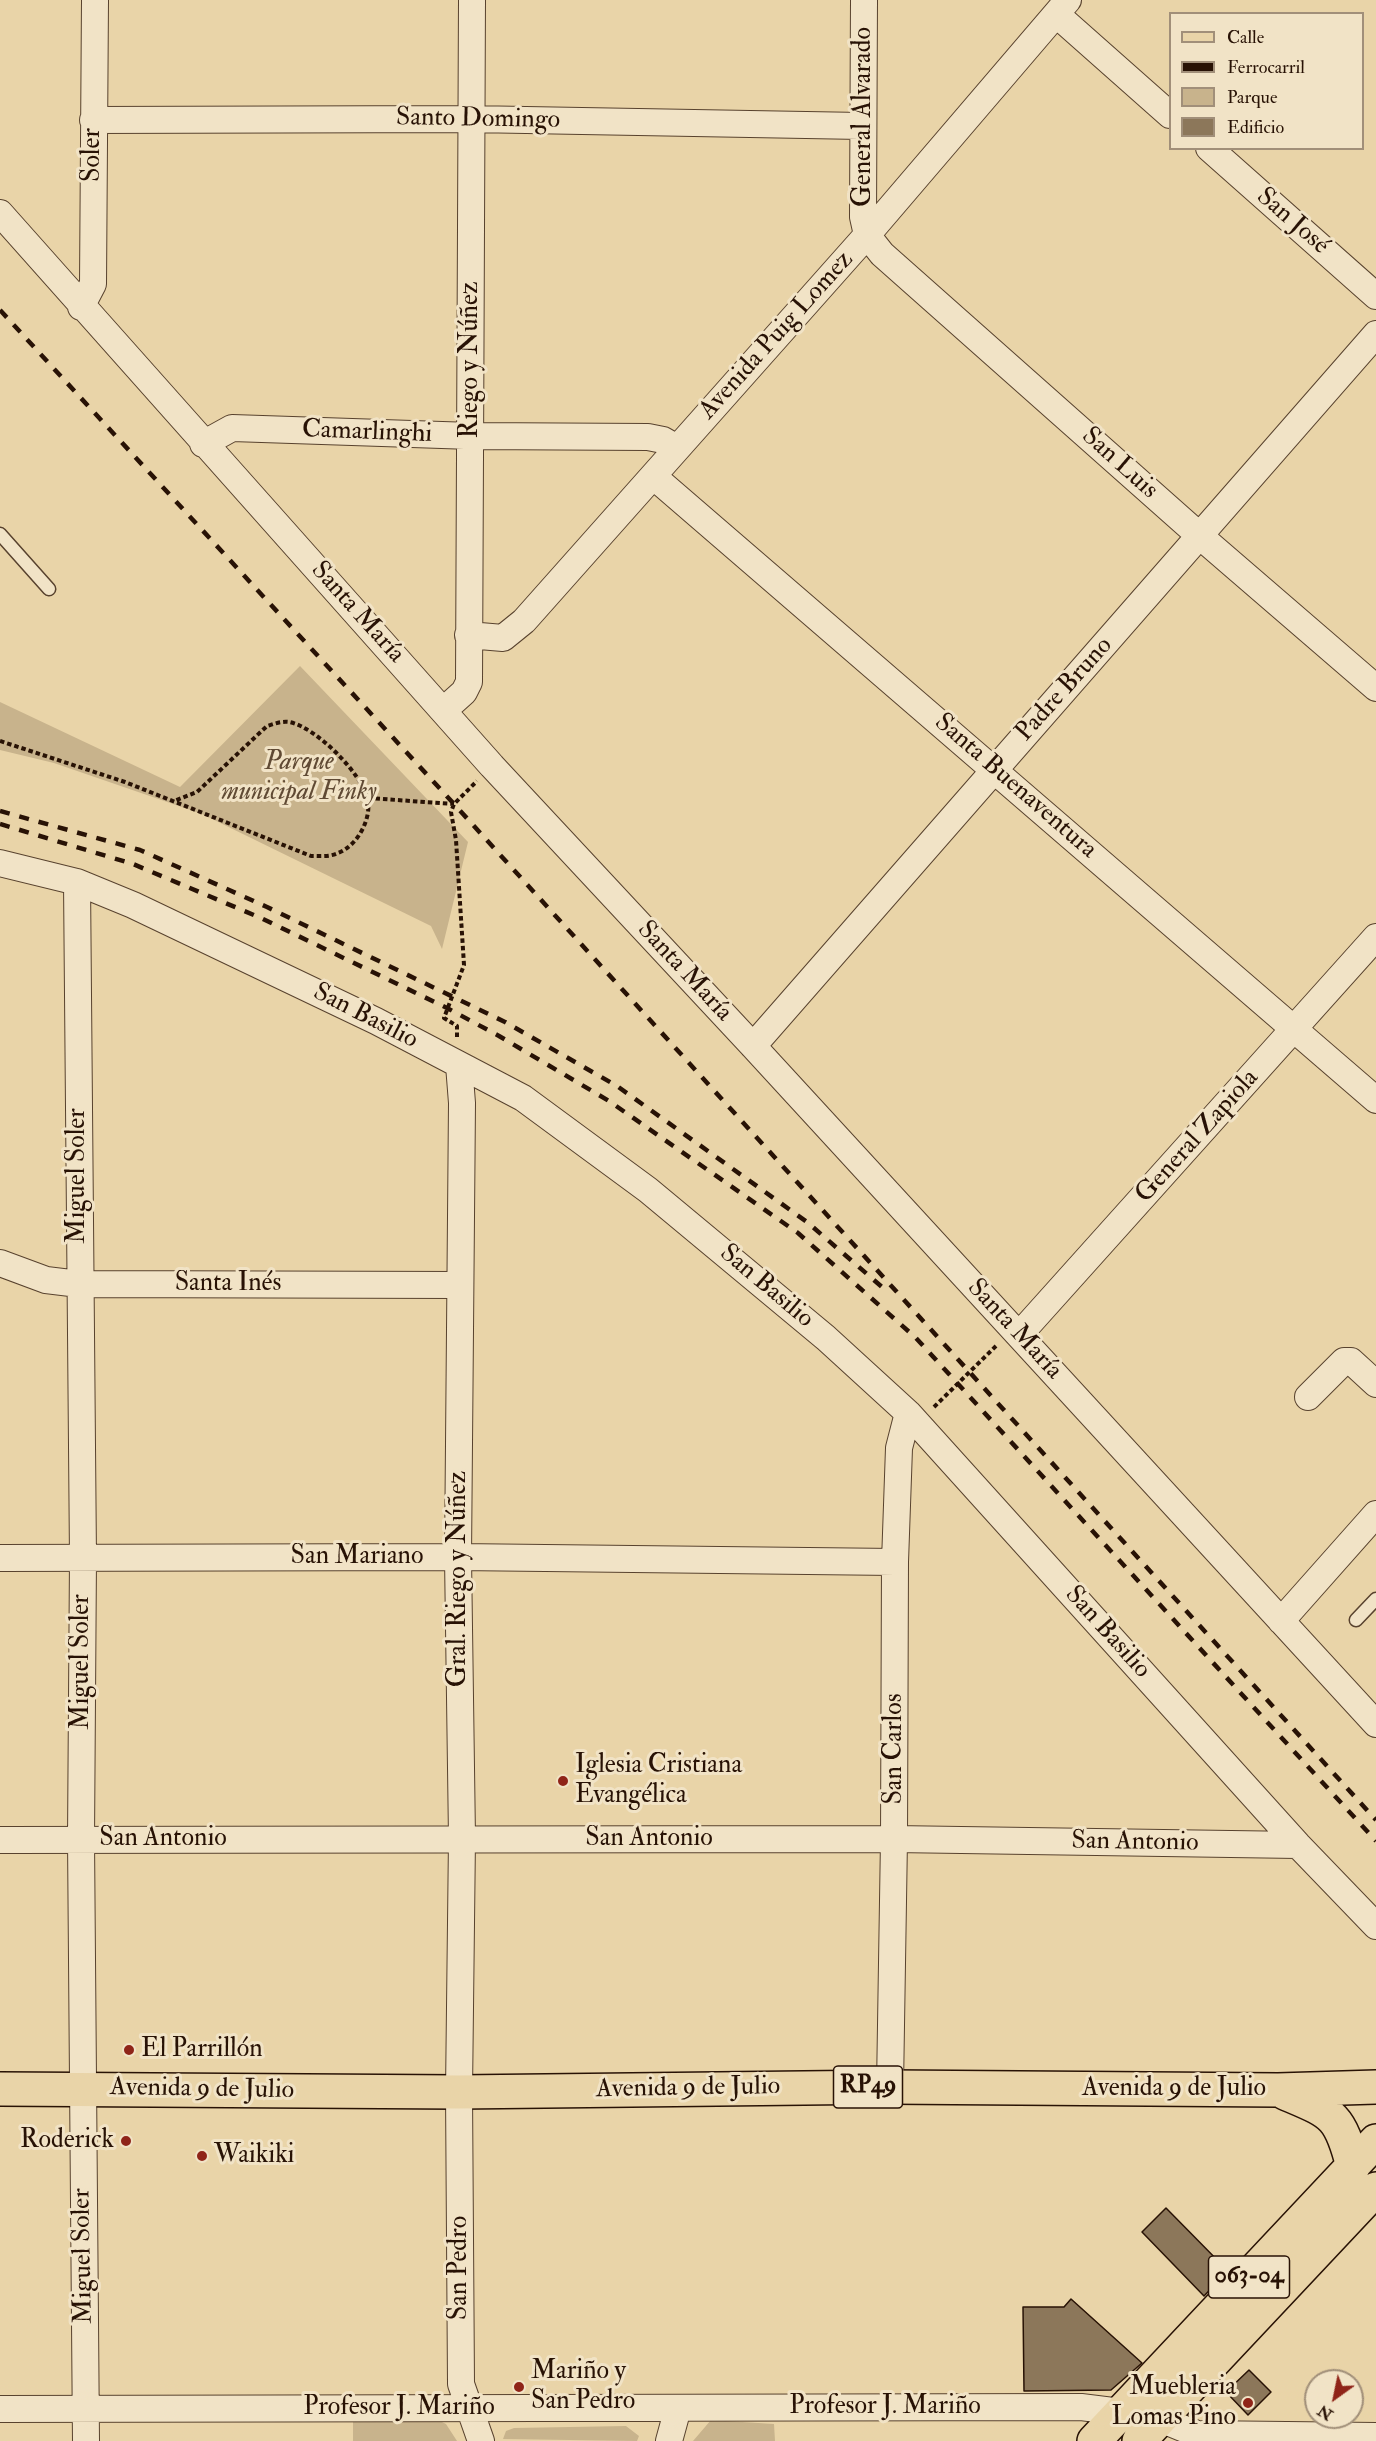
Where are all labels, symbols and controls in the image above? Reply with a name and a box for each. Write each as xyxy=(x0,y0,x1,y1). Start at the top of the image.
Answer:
legend xyxy=(1169,12,1364,150)
text: Calle xyxy=(1227,26,1264,49)
street label: General Alvarado xyxy=(848,27,880,207)
text: Ferrocarril xyxy=(1227,56,1305,79)
text: Parque xyxy=(1227,86,1277,109)
street label: Santo Domingo xyxy=(396,103,560,137)
text: Edificio xyxy=(1227,116,1284,139)
street label: Soler xyxy=(77,128,109,182)
street label: San José xyxy=(1249,182,1335,262)
street label: Avenida Puig Lomez xyxy=(693,245,861,427)
street label: Riego y Núñez xyxy=(455,282,487,438)
street label: Camarlinghi xyxy=(301,415,433,451)
street label: San Luis xyxy=(1074,422,1164,506)
street label: Santa María xyxy=(303,556,411,670)
street label: Padre Bruno xyxy=(1010,631,1120,749)
street label: Santa Buenaventura xyxy=(927,708,1103,866)
park label: Parque municipal Finky xyxy=(221,747,377,808)
street label: Santa María xyxy=(630,915,738,1029)
street label: San Basilio xyxy=(307,977,423,1057)
street label: General Zapiola xyxy=(1130,1064,1266,1210)
street label: Miguel Soler xyxy=(62,1108,94,1244)
street label: San Basilio xyxy=(712,1239,820,1335)
street label: Santa Inés xyxy=(175,1268,281,1300)
street label: Santa María xyxy=(960,1273,1068,1387)
street label: Gral. Riego y Núñez xyxy=(443,1471,475,1687)
street label: San Mariano xyxy=(291,1541,423,1573)
street label: San Basilio xyxy=(1057,1580,1157,1686)
street label: Miguel Soler xyxy=(66,1594,98,1730)
street label: San Carlos xyxy=(879,1693,911,1805)
place label: Iglesia Cristiana Evangélica xyxy=(575,1750,742,1811)
marker: Iglesia Cristiana Evangélica xyxy=(556,1774,570,1788)
street label: San Antonio xyxy=(99,1823,227,1855)
street label: San Antonio xyxy=(585,1823,713,1855)
street label: San Antonio xyxy=(1071,1826,1199,1860)
place label: El Parrillón xyxy=(141,2034,263,2066)
marker: El Parrillón xyxy=(122,2043,136,2057)
road number: RP49 xyxy=(834,2066,902,2108)
street label: Avenida 9 de Julio xyxy=(596,2072,780,2106)
street label: Avenida 9 de Julio xyxy=(110,2073,294,2107)
street label: Avenida 9 de Julio xyxy=(1082,2073,1266,2105)
place label: Roderick xyxy=(20,2125,114,2157)
marker: Roderick xyxy=(119,2134,133,2148)
place label: Waikiki xyxy=(214,2140,295,2172)
marker: Waikiki xyxy=(195,2149,209,2163)
street label: Miguel Soler xyxy=(67,2188,101,2324)
street label: San Pedro xyxy=(444,2216,476,2320)
road number: 063-04 xyxy=(1208,2256,1290,2298)
place label: Mariño y San Pedro xyxy=(531,2356,635,2418)
north arrow xyxy=(1304,2369,1364,2429)
place label: Muebleria Lomas Pino xyxy=(1111,2372,1236,2434)
marker: Mariño y San Pedro xyxy=(512,2380,526,2394)
street label: Profesor J. Mariño xyxy=(789,2391,981,2423)
street label: Profesor J. Mariño xyxy=(303,2392,495,2424)
marker: Muebleria Lomas Pino xyxy=(1241,2396,1255,2410)
text: N xyxy=(1314,2400,1337,2425)

